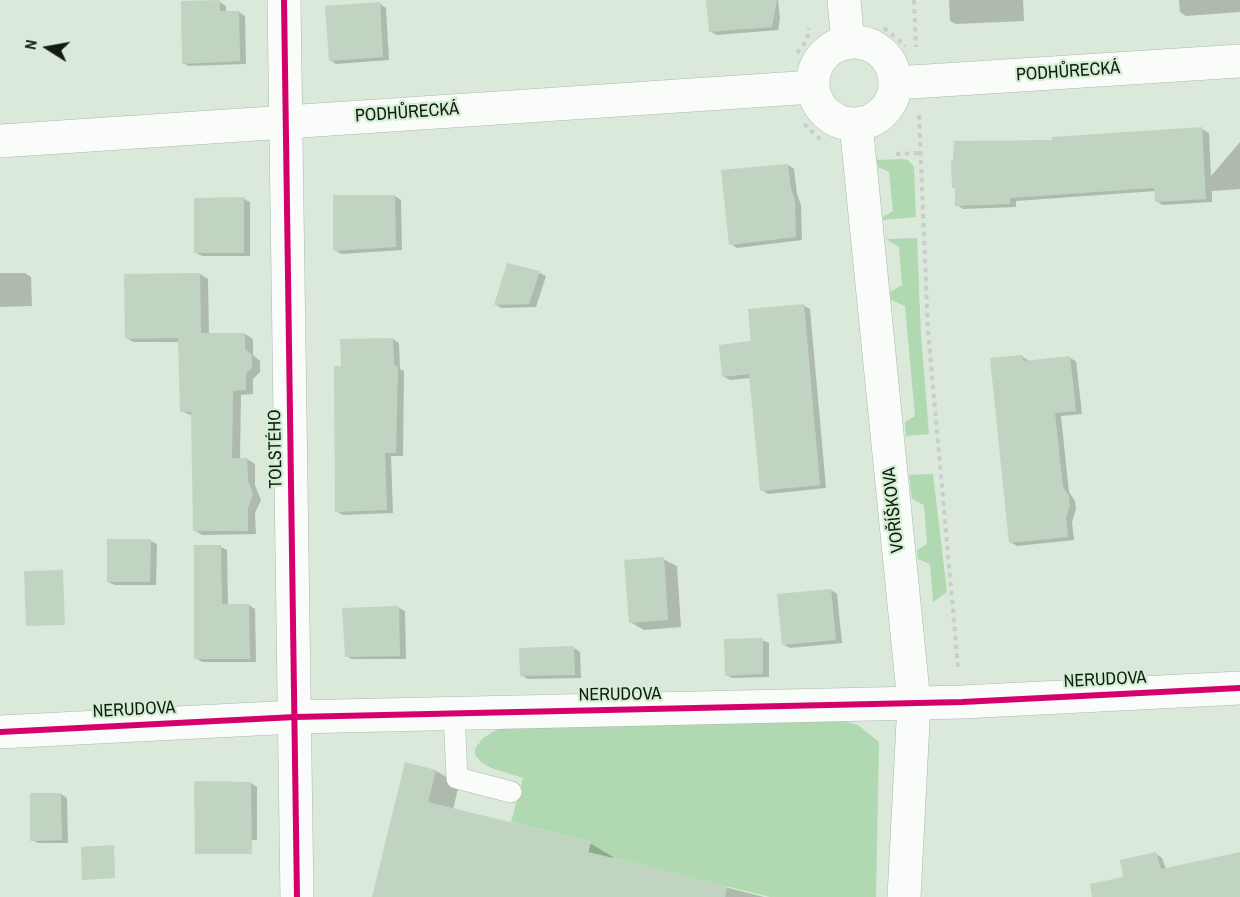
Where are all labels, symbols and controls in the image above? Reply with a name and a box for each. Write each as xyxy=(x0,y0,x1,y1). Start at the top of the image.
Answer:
north arrow xyxy=(18,18,78,78)
text: N xyxy=(19,38,42,51)
street label: PODHŮRECKÁ xyxy=(1015,58,1121,86)
street label: PODHŮRECKÁ xyxy=(354,99,460,127)
street label: TOLSTÉHO xyxy=(265,409,287,489)
street label: VOŘÍŠKOVA xyxy=(879,466,909,554)
street label: NERUDOVA xyxy=(1063,667,1147,693)
street label: NERUDOVA xyxy=(579,683,661,707)
street label: NERUDOVA xyxy=(92,697,176,723)

